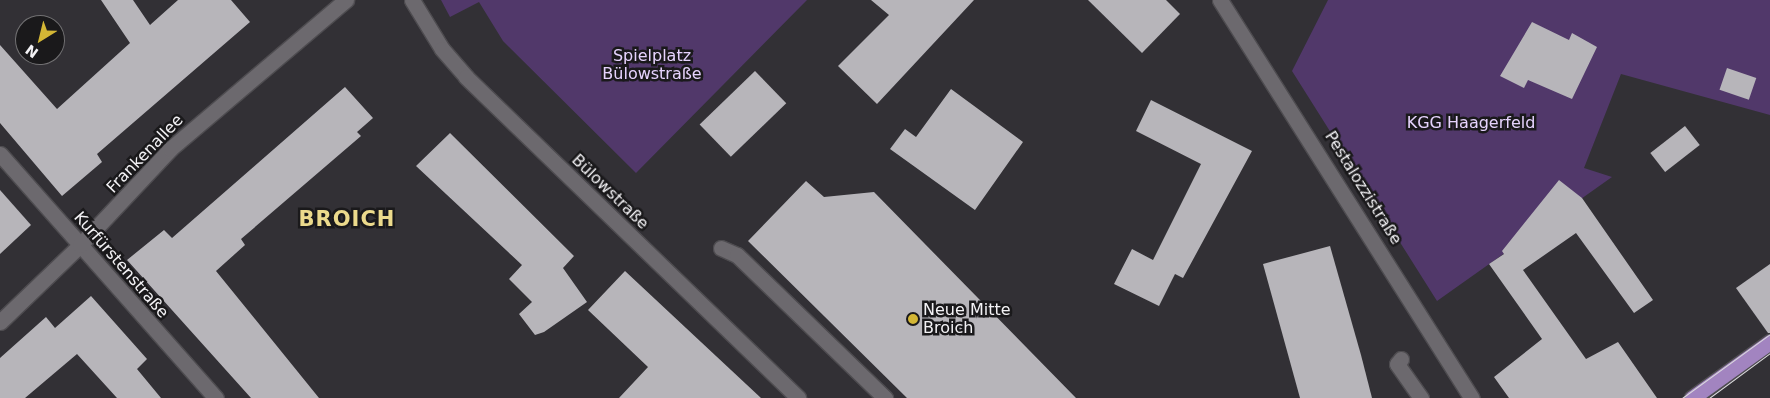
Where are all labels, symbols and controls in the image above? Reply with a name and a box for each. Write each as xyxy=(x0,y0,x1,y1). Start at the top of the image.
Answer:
north arrow xyxy=(15,15,65,65)
text: N xyxy=(22,41,41,61)
park label: Spielplatz Bülowstraße xyxy=(602,46,702,84)
street label: Frankenallee xyxy=(103,111,187,197)
park label: KGG Haagerfeld xyxy=(1407,113,1535,133)
street label: Pestalozzistraße xyxy=(1320,128,1406,248)
street label: Bülowstraße xyxy=(568,151,652,233)
district label: BROICH xyxy=(298,206,396,232)
street label: Kurfürstenstraße xyxy=(70,208,172,322)
place label: Neue Mitte Broich xyxy=(923,300,1011,338)
marker: Neue Mitte Broich xyxy=(907,313,919,325)

